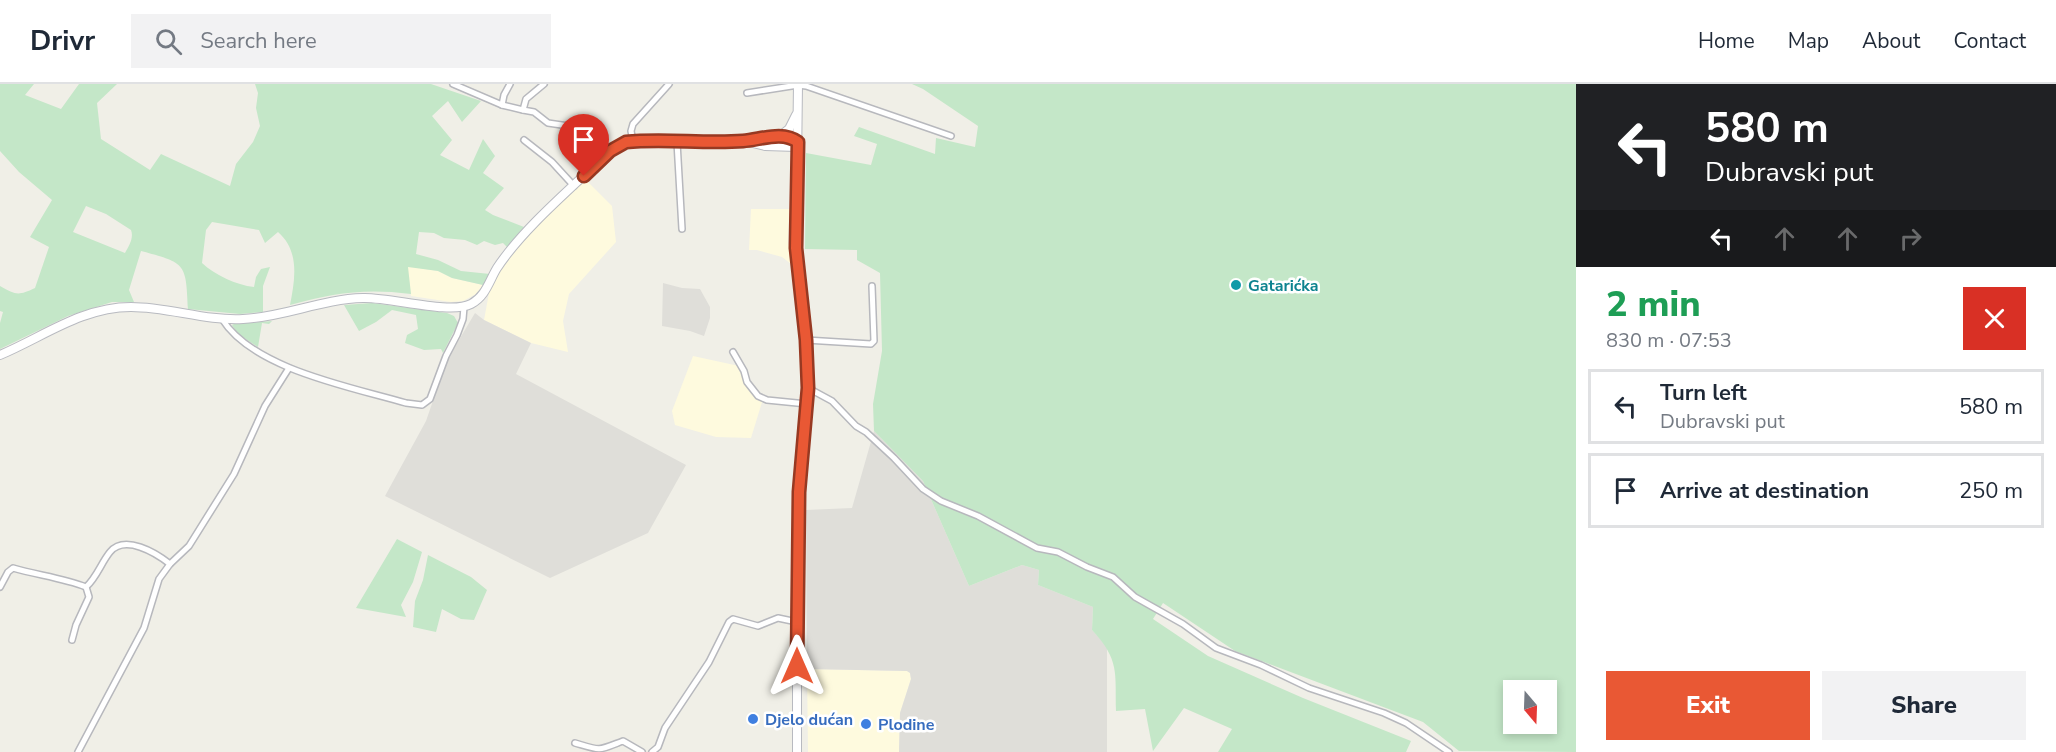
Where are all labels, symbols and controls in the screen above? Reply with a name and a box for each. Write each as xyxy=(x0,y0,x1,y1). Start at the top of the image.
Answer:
search box xyxy=(131,14,551,68)
text: Drivr xyxy=(30,22,95,60)
icon: search xyxy=(152,25,185,58)
text: Search here xyxy=(200,26,317,56)
text: Home xyxy=(1698,27,1755,55)
text: Map xyxy=(1788,27,1829,55)
text: About xyxy=(1862,27,1920,55)
text: Contact xyxy=(1953,27,2026,55)
text: 580 m xyxy=(1705,100,1829,157)
icon: left xyxy=(1606,108,1684,186)
pin xyxy=(558,114,609,176)
icon: arrive xyxy=(567,123,600,156)
text: Dubravski put xyxy=(1705,154,1873,191)
icon: left xyxy=(1705,222,1738,255)
icon: ahead xyxy=(1768,222,1801,255)
icon: ahead xyxy=(1831,222,1864,255)
icon: right xyxy=(1894,222,1927,255)
place label: Gatarićka xyxy=(1248,275,1319,297)
marker: Gatarićka xyxy=(1229,278,1243,292)
text: 2 min xyxy=(1606,280,1701,329)
button: close xyxy=(1963,287,2026,350)
text: 830 m · 07:53 xyxy=(1606,327,1732,354)
text: Turn left xyxy=(1660,378,1747,408)
icon: left xyxy=(1609,390,1642,423)
text: 580 m xyxy=(1959,392,2023,422)
text: Dubravski put xyxy=(1660,408,1785,435)
icon: arrive xyxy=(1609,474,1642,507)
text: Arrive at destination xyxy=(1660,476,1869,506)
text: 250 m xyxy=(1959,476,2023,506)
position arrow xyxy=(765,634,829,698)
button: Exit xyxy=(1606,671,1810,740)
button: Share xyxy=(1822,671,2026,740)
north arrow xyxy=(1503,680,1557,734)
map controls xyxy=(1503,680,1557,734)
place label: Djelo dućan xyxy=(765,709,853,731)
marker: Djelo dućan xyxy=(746,712,760,726)
place label: Plodine xyxy=(878,714,935,736)
marker: Plodine xyxy=(859,717,873,731)

